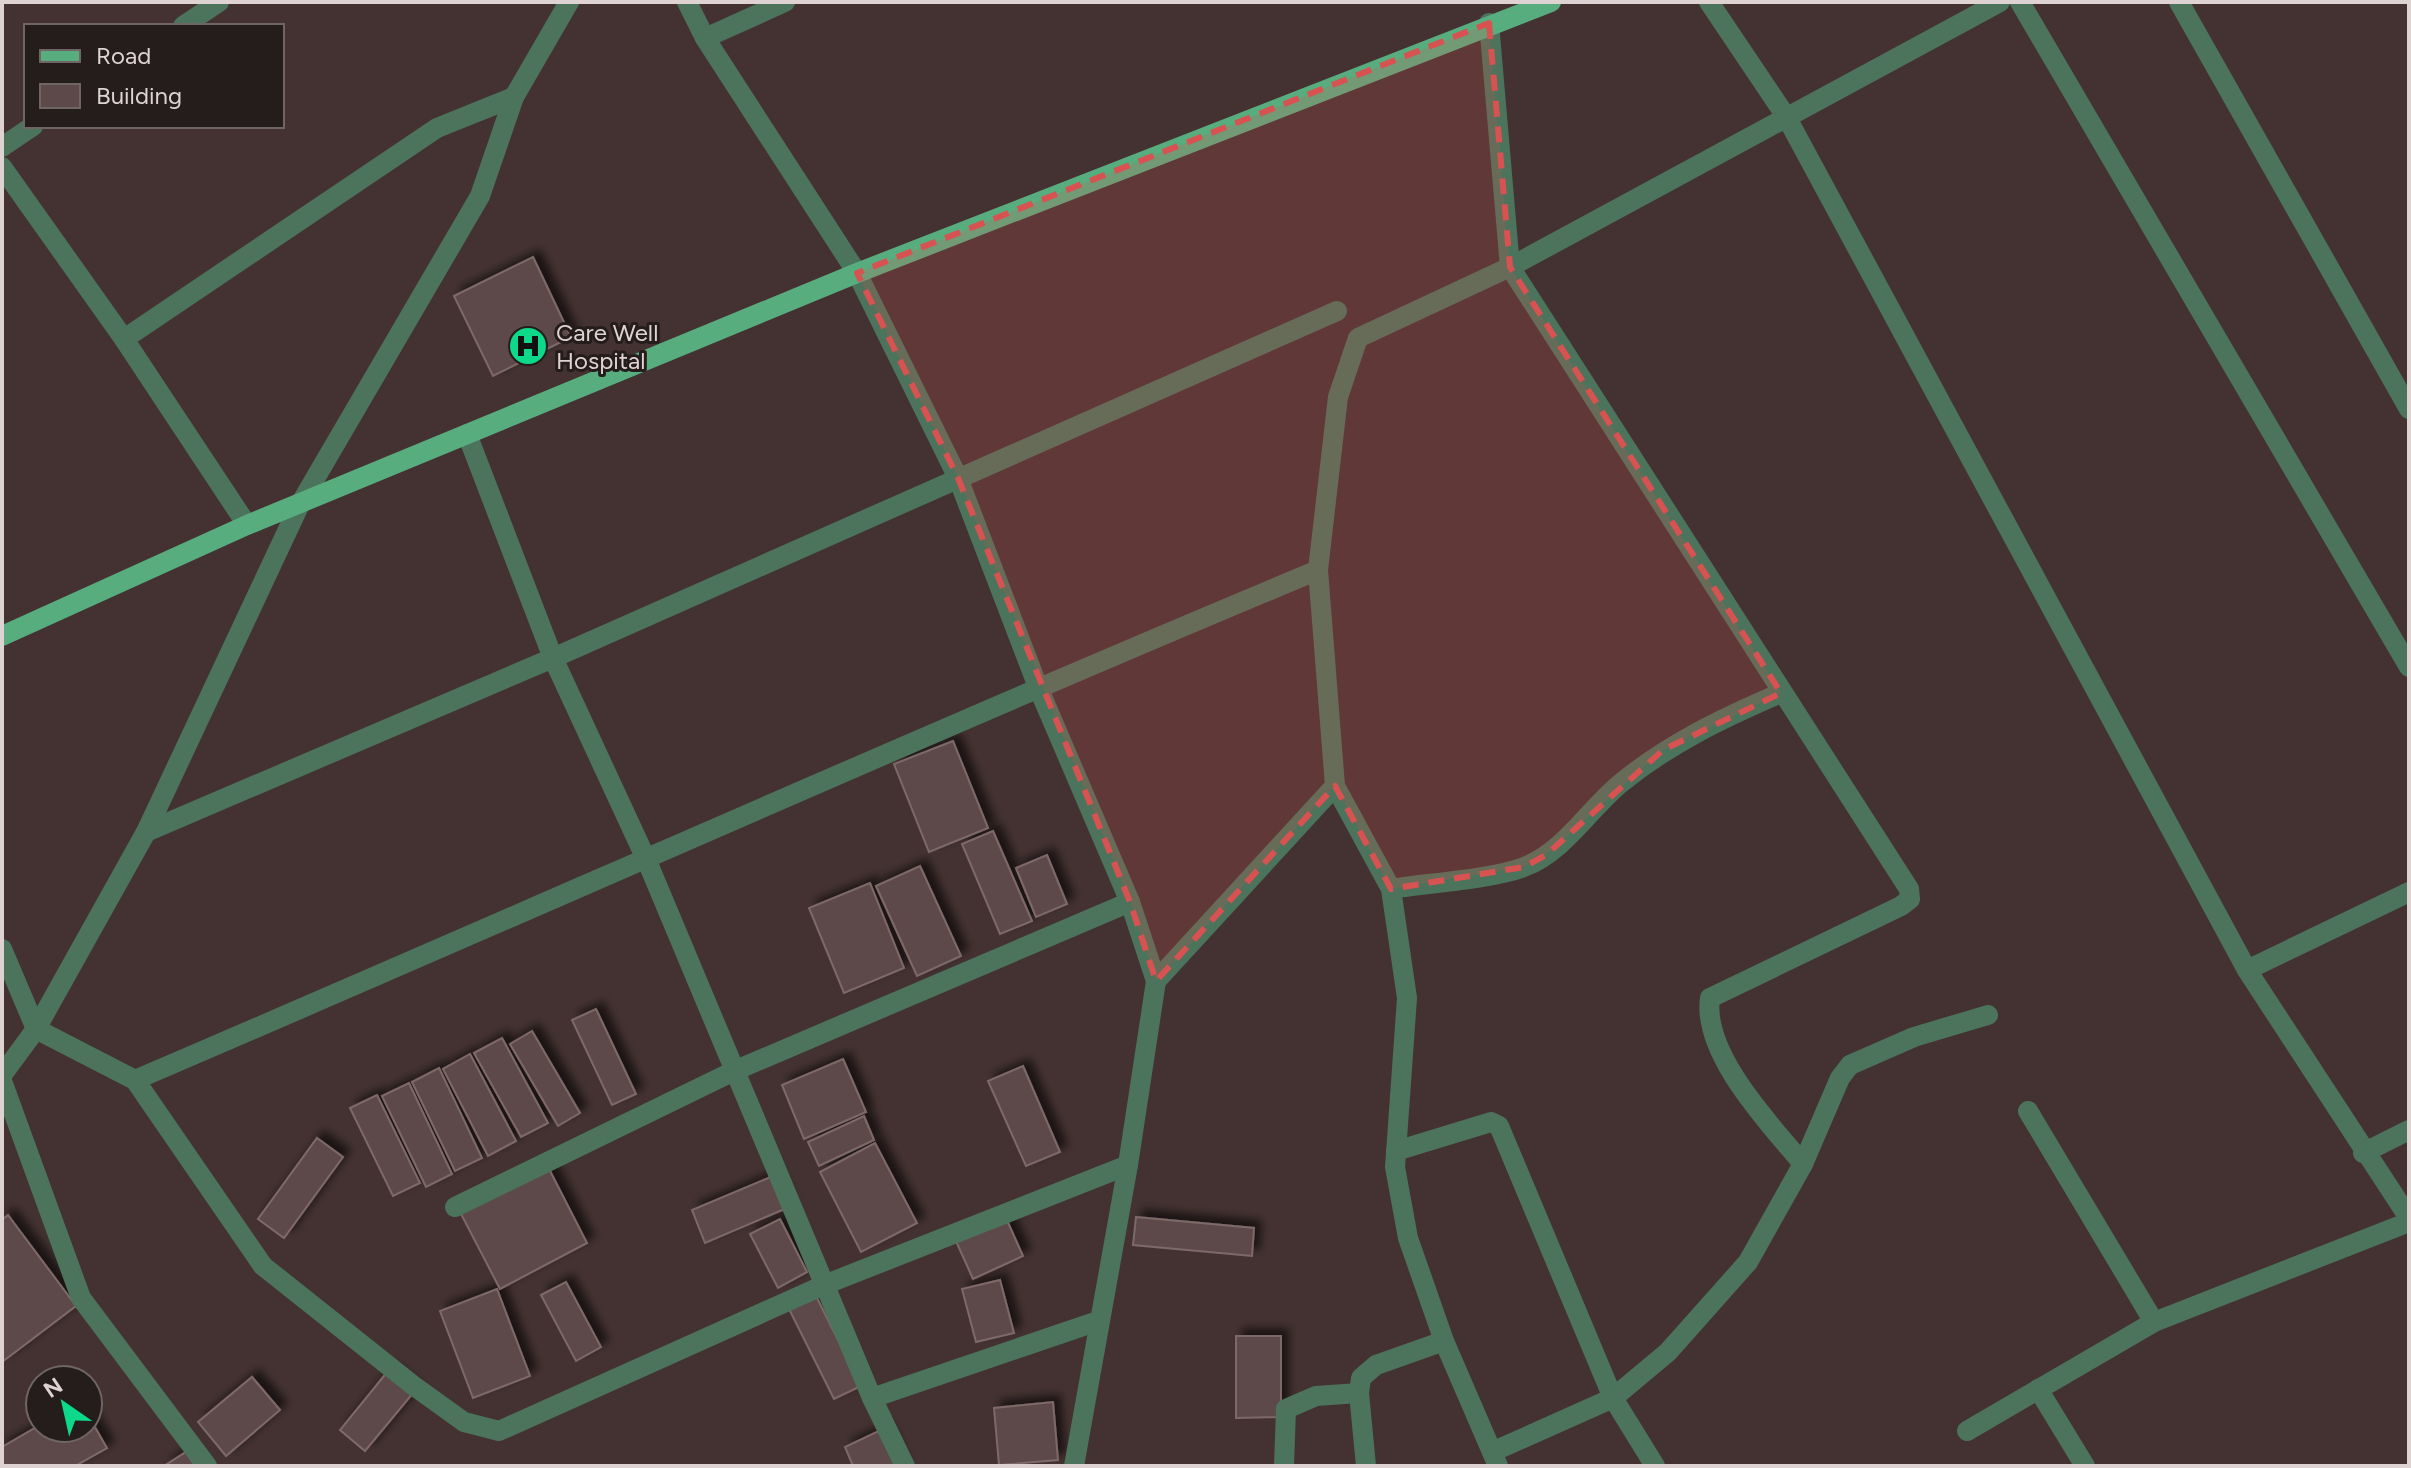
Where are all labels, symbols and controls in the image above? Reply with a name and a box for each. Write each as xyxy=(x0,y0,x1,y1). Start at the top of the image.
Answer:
legend xyxy=(24,24,284,128)
text: Road xyxy=(96,41,151,70)
text: Building xyxy=(96,81,182,110)
place label: Care Well Hospital xyxy=(556,318,658,375)
hospital icon: Care Well Hospital xyxy=(507,325,549,367)
north arrow xyxy=(24,1364,104,1444)
text: N xyxy=(38,1372,68,1404)

